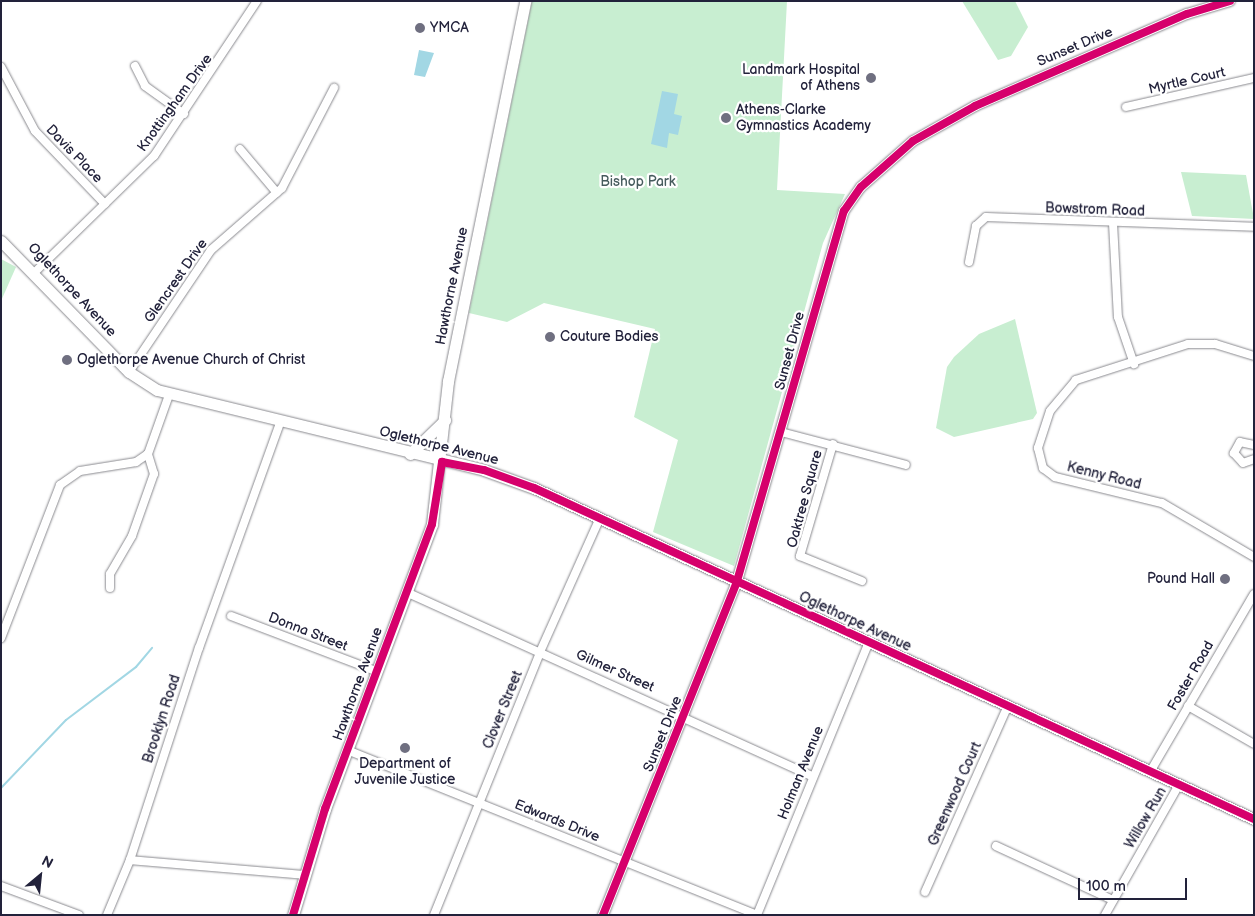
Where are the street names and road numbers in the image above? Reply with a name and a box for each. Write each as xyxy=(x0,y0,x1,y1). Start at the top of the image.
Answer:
street label: Sunset Drive xyxy=(1035,24,1115,70)
street label: Knottingham Drive xyxy=(134,51,216,155)
street label: Myrtle Court xyxy=(1147,64,1227,98)
street label: Davis Place xyxy=(42,121,106,187)
street label: Bowstrom Road xyxy=(1045,200,1145,220)
street label: Hawthorne Avenue xyxy=(432,226,472,346)
street label: Glencrest Drive xyxy=(141,236,211,326)
street label: Oglethorpe Avenue xyxy=(24,240,120,340)
street label: Sunset Drive xyxy=(771,310,809,392)
street label: Oglethorpe Avenue xyxy=(378,423,500,469)
street label: Oaktree Square xyxy=(784,448,826,550)
street label: Kenny Road xyxy=(1065,459,1143,493)
street label: Oglethorpe Avenue xyxy=(796,589,914,655)
street label: Donna Street xyxy=(266,609,350,655)
street label: Hawthorne Avenue xyxy=(330,625,386,743)
street label: Foster Road xyxy=(1164,638,1218,714)
street label: Gilmer Street xyxy=(573,646,657,696)
street label: Clover Street xyxy=(480,668,526,752)
street label: Brooklyn Road xyxy=(140,673,184,765)
street label: Sunset Drive xyxy=(640,694,686,774)
street label: Holman Avenue xyxy=(775,724,827,822)
street label: Greenwood Court xyxy=(925,740,985,848)
street label: Willow Run xyxy=(1122,784,1170,852)
street label: Edwards Drive xyxy=(512,796,602,846)

